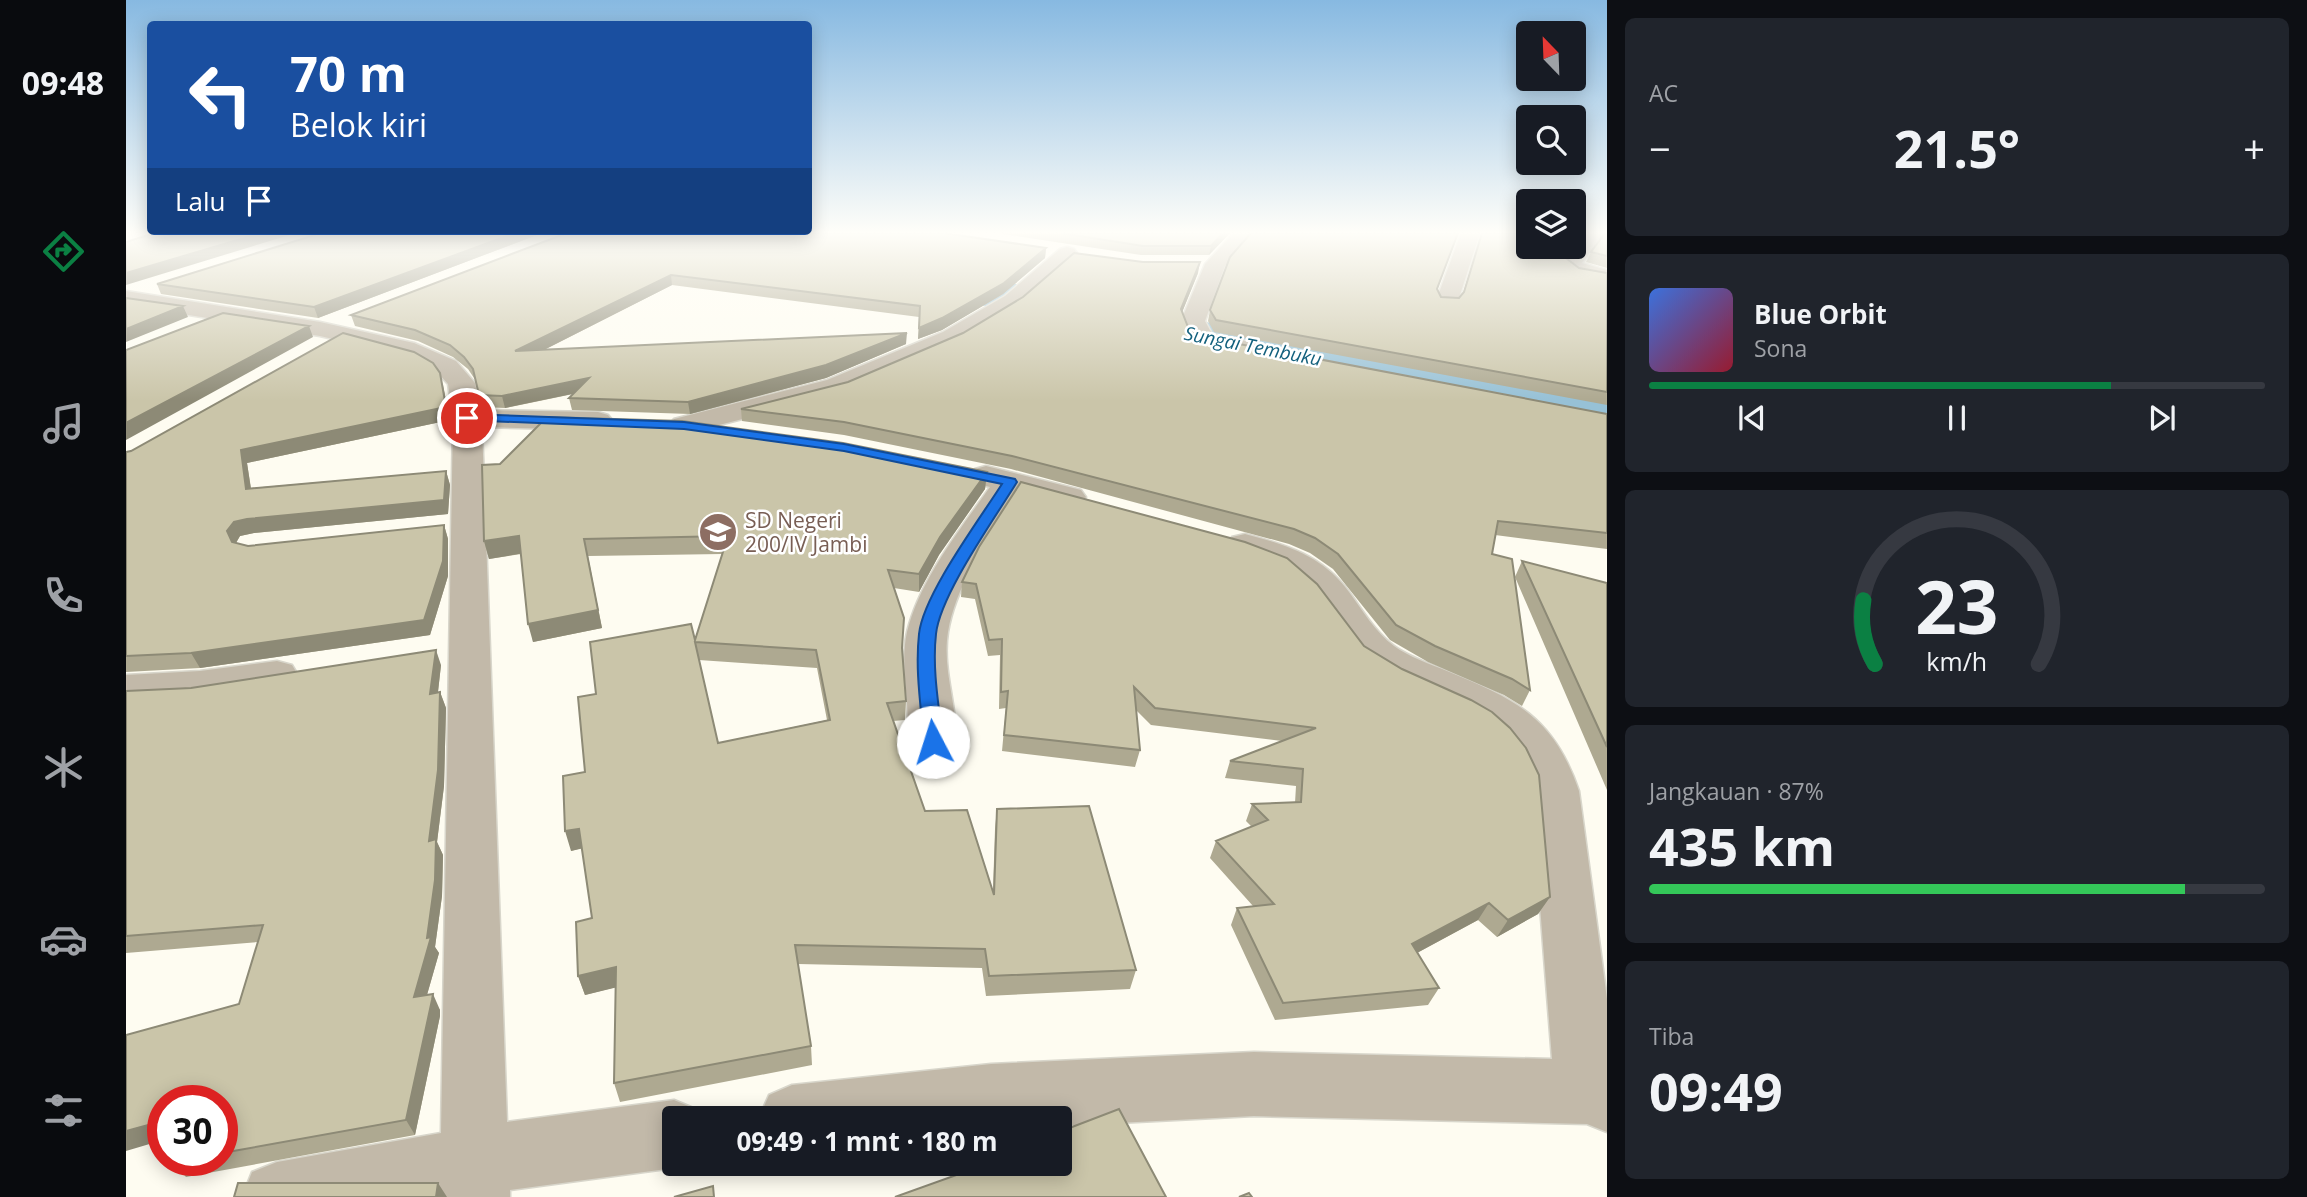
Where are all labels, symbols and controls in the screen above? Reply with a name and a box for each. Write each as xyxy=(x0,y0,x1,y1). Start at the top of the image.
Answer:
north arrow xyxy=(1516,21,1586,91)
map controls xyxy=(1516,21,1586,259)
text: 70 m xyxy=(290,40,407,106)
icon: left xyxy=(175,49,266,140)
text: 09:48 xyxy=(22,61,104,104)
text: AC xyxy=(1649,77,1678,109)
text: Belok kiri xyxy=(290,103,427,146)
button: search xyxy=(1516,105,1586,175)
text: 21.5° xyxy=(1894,112,2020,183)
text: − xyxy=(1649,122,1671,174)
text: + xyxy=(2243,122,2265,174)
icon: arrive xyxy=(240,182,278,220)
text: Lalu xyxy=(175,183,226,219)
button: layers xyxy=(1516,189,1586,259)
icon: directions xyxy=(39,227,88,276)
text: Blue Orbit xyxy=(1754,296,1887,332)
water label: Sungai Tembuku xyxy=(1182,320,1324,372)
text: Sona xyxy=(1754,332,1807,364)
pin xyxy=(437,388,497,448)
icon: music xyxy=(39,399,88,448)
icon: arrive xyxy=(448,399,486,437)
icon: previous xyxy=(1733,399,1771,437)
icon: pause xyxy=(1938,399,1976,437)
icon: next xyxy=(2143,399,2181,437)
place label: SD Negeri 200/IV Jambi xyxy=(745,506,867,558)
school or university icon: SD Negeri 200/IV Jambi xyxy=(697,511,739,553)
text: 23 xyxy=(1915,557,1999,656)
icon: phone xyxy=(39,571,88,620)
text: km/h xyxy=(1927,644,1987,678)
position arrow xyxy=(896,705,970,779)
icon: climate xyxy=(39,743,88,792)
text: Jangkauan · 87% xyxy=(1649,775,1824,807)
text: 435 km xyxy=(1649,810,1835,881)
icon: car xyxy=(39,915,88,964)
text: Tiba xyxy=(1649,1020,1694,1052)
text: 09:49 xyxy=(1649,1055,1783,1126)
speed limit sign: 30 xyxy=(147,1085,238,1176)
icon: filters xyxy=(39,1086,88,1135)
text: 09:49 · 1 mnt · 180 m xyxy=(736,1123,998,1159)

